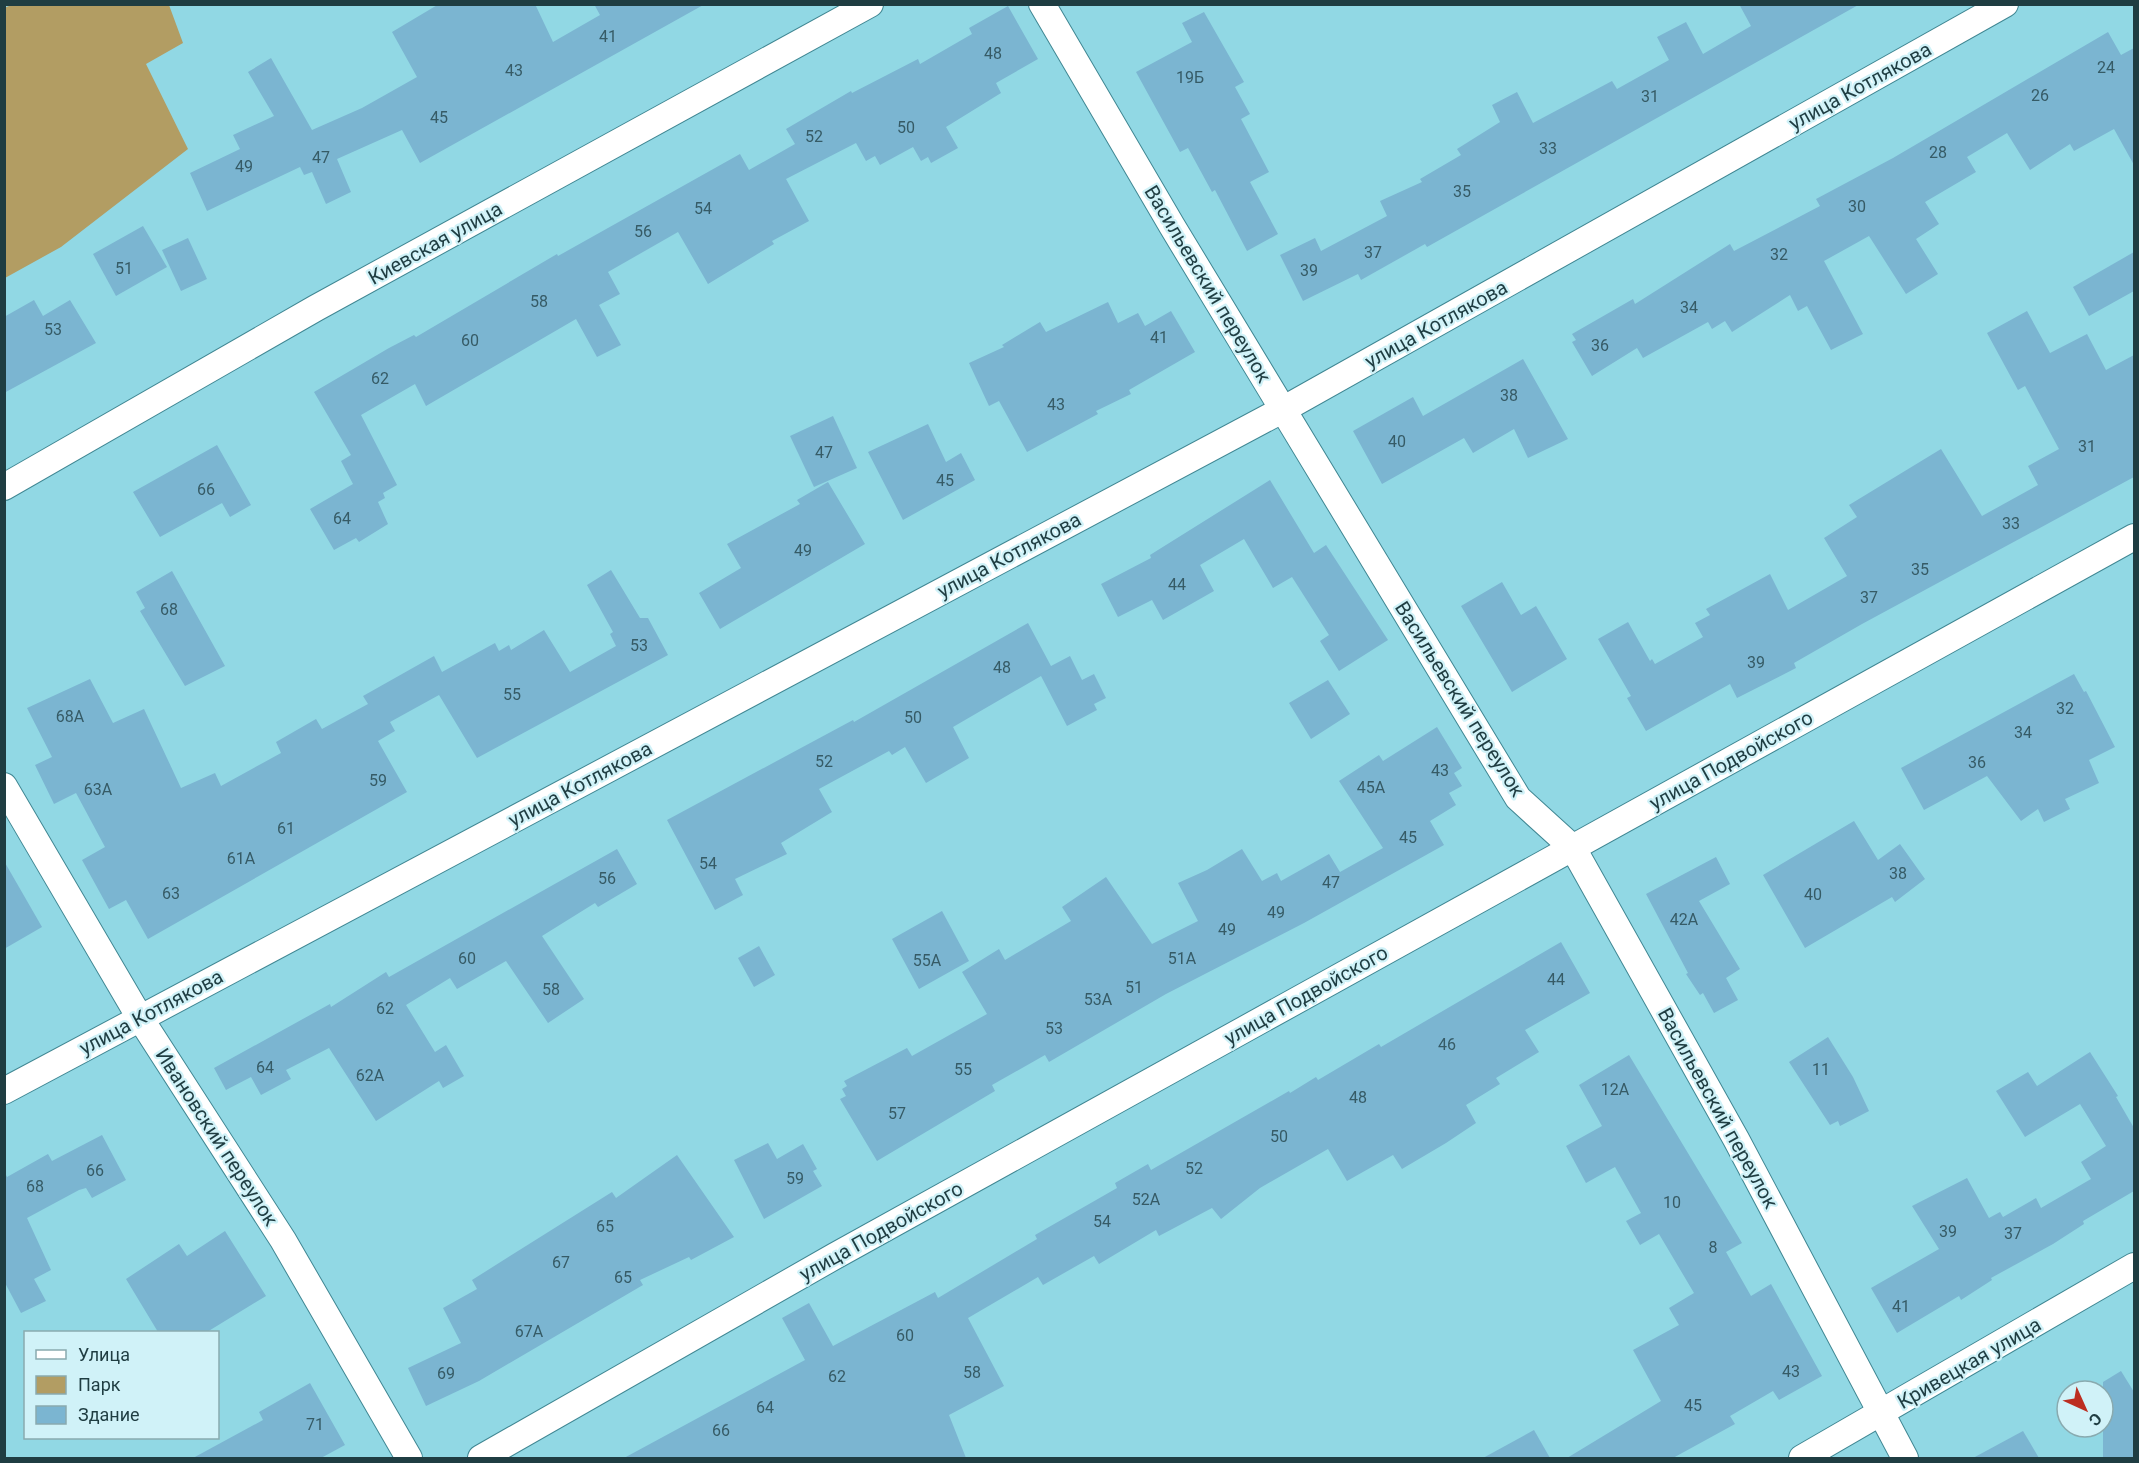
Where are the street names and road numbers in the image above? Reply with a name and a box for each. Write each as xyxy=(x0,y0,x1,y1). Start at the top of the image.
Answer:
street label: улица Котлякова xyxy=(1784,37,1936,135)
street label: Васильевский переулок xyxy=(1140,181,1277,387)
street label: Киевская улица xyxy=(364,196,506,290)
street label: улица Котлякова xyxy=(1360,275,1512,373)
street label: улица Котлякова xyxy=(933,507,1085,603)
street label: Васильевский переулок xyxy=(1390,597,1530,801)
street label: улица Подвойского xyxy=(1645,705,1817,815)
street label: улица Котлякова xyxy=(504,736,656,832)
street label: улица Подвойского xyxy=(1220,940,1392,1050)
street label: улица Котлякова xyxy=(75,964,227,1060)
street label: Васильевский переулок xyxy=(1653,1003,1783,1213)
street label: Ивановский переулок xyxy=(151,1044,284,1230)
street label: улица Подвойского xyxy=(795,1176,967,1286)
street label: Кривецкая улица xyxy=(1893,1312,2045,1414)

